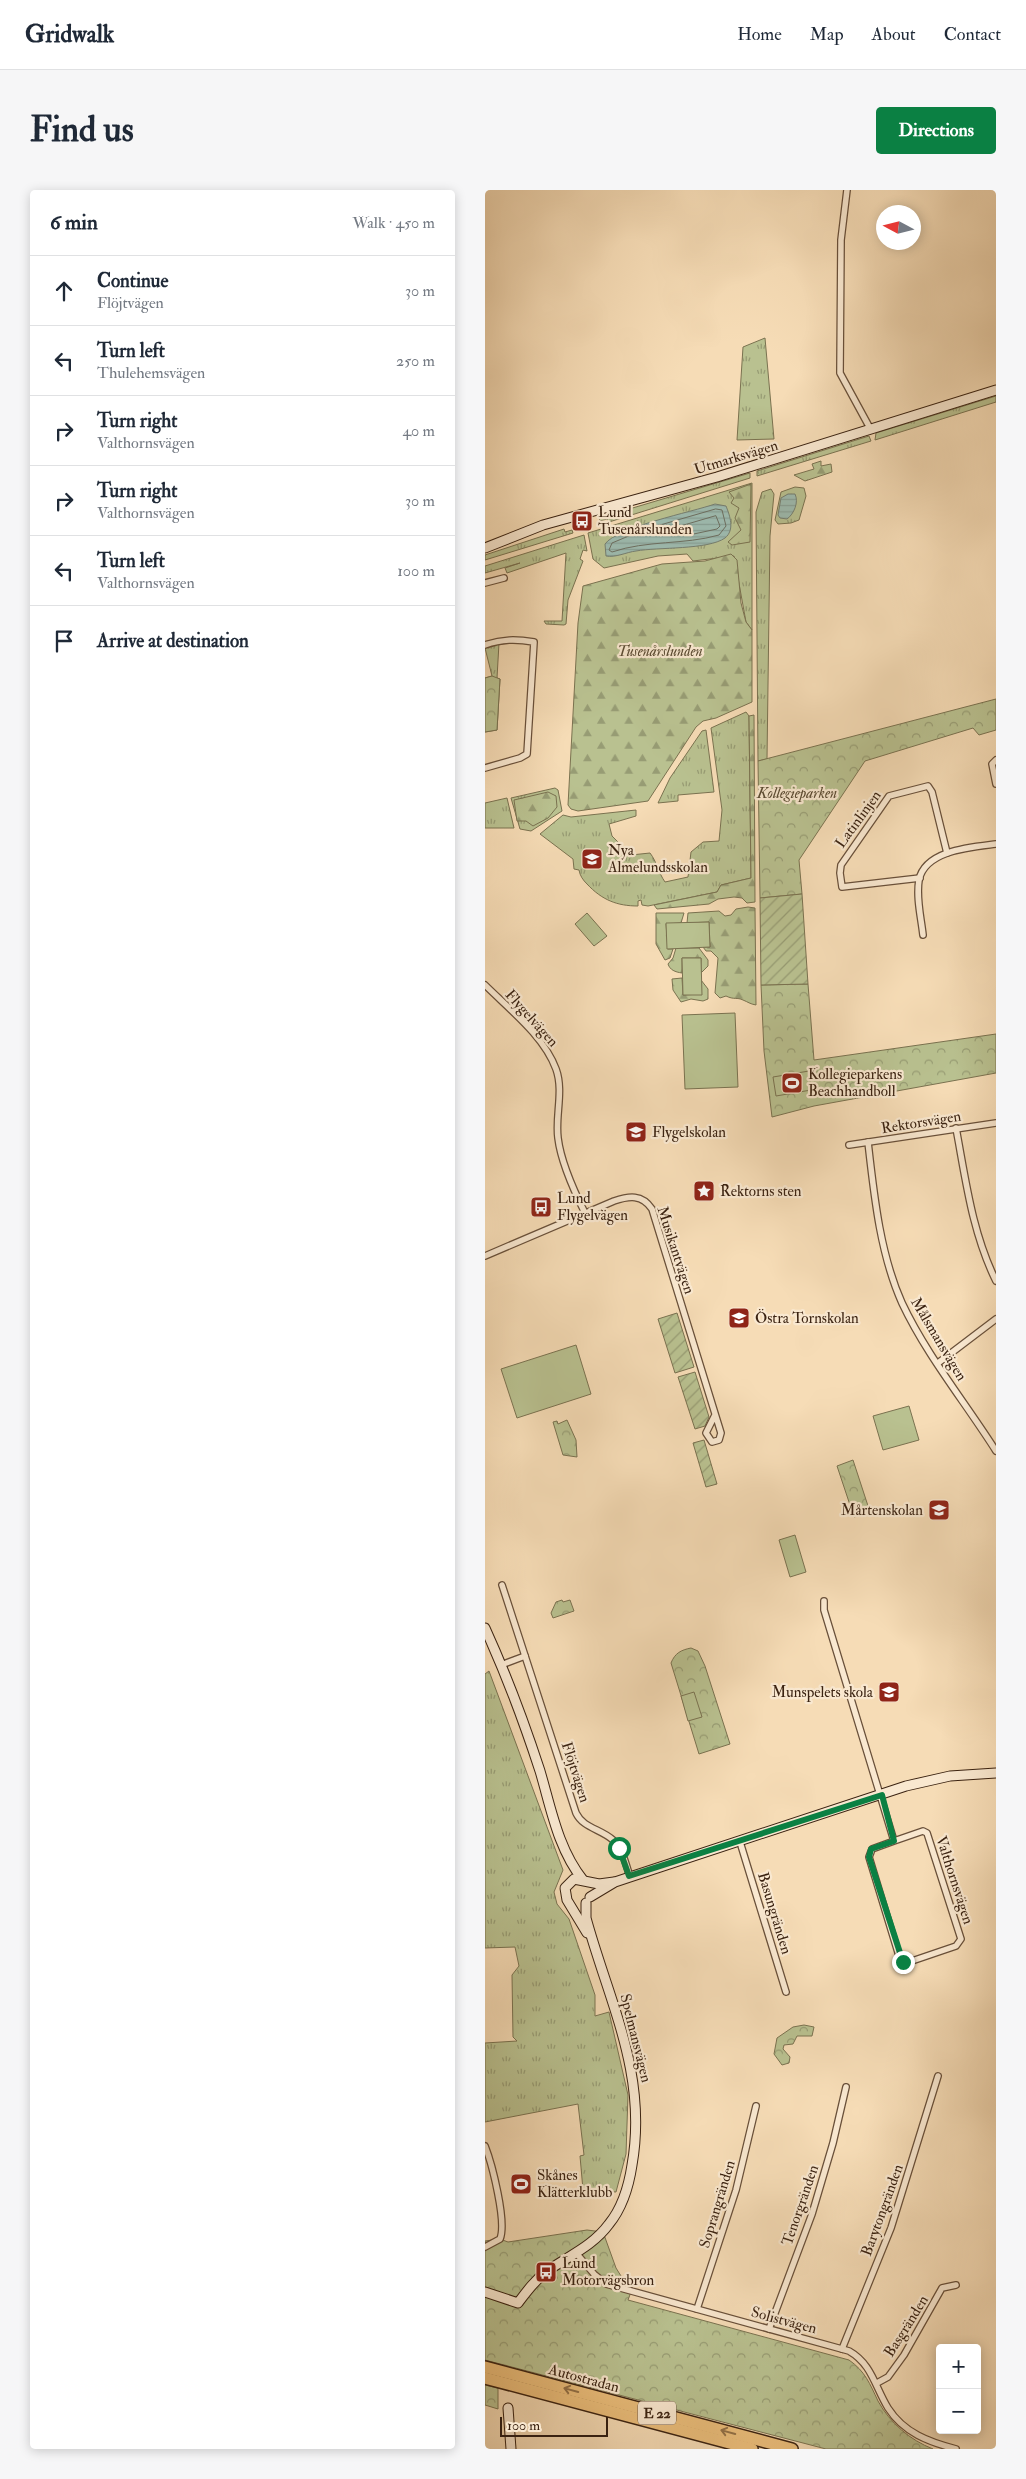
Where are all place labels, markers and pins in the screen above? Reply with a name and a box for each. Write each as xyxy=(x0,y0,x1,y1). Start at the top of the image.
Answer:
place label: Lund Tusenårslunden xyxy=(598,503,692,539)
bus stop icon: Lund Tusenårslunden xyxy=(570,509,594,533)
place label: Nya Almelundsskolan xyxy=(607,841,708,877)
school or university icon: Nya Almelundsskolan xyxy=(580,847,604,871)
place label: Kollegieparkens Beachhandboll xyxy=(808,1065,902,1101)
sports icon: Kollegieparkens Beachhandboll xyxy=(780,1071,804,1095)
school or university icon: Flygelskolan xyxy=(624,1120,648,1144)
place label: Flygelskolan xyxy=(652,1123,726,1142)
place icon: Rektorns sten xyxy=(692,1179,716,1203)
place label: Rektorns sten xyxy=(720,1182,802,1201)
place label: Lund Flygelvägen xyxy=(557,1189,628,1225)
bus stop icon: Lund Flygelvägen xyxy=(529,1195,553,1219)
school or university icon: Östra Tornskolan xyxy=(727,1306,751,1330)
place label: Östra Tornskolan xyxy=(755,1308,859,1328)
school or university icon: Mårtenskolan xyxy=(927,1498,951,1522)
place label: Mårtenskolan xyxy=(841,1501,923,1520)
school or university icon: Munspelets skola xyxy=(877,1680,901,1704)
place label: Munspelets skola xyxy=(772,1683,874,1703)
place label: Skånes Klätterklubb xyxy=(537,2166,612,2202)
sports icon: Skånes Klätterklubb xyxy=(509,2172,533,2196)
place label: Lund Motorvägsbron xyxy=(562,2254,654,2290)
bus stop icon: Lund Motorvägsbron xyxy=(534,2260,558,2284)

